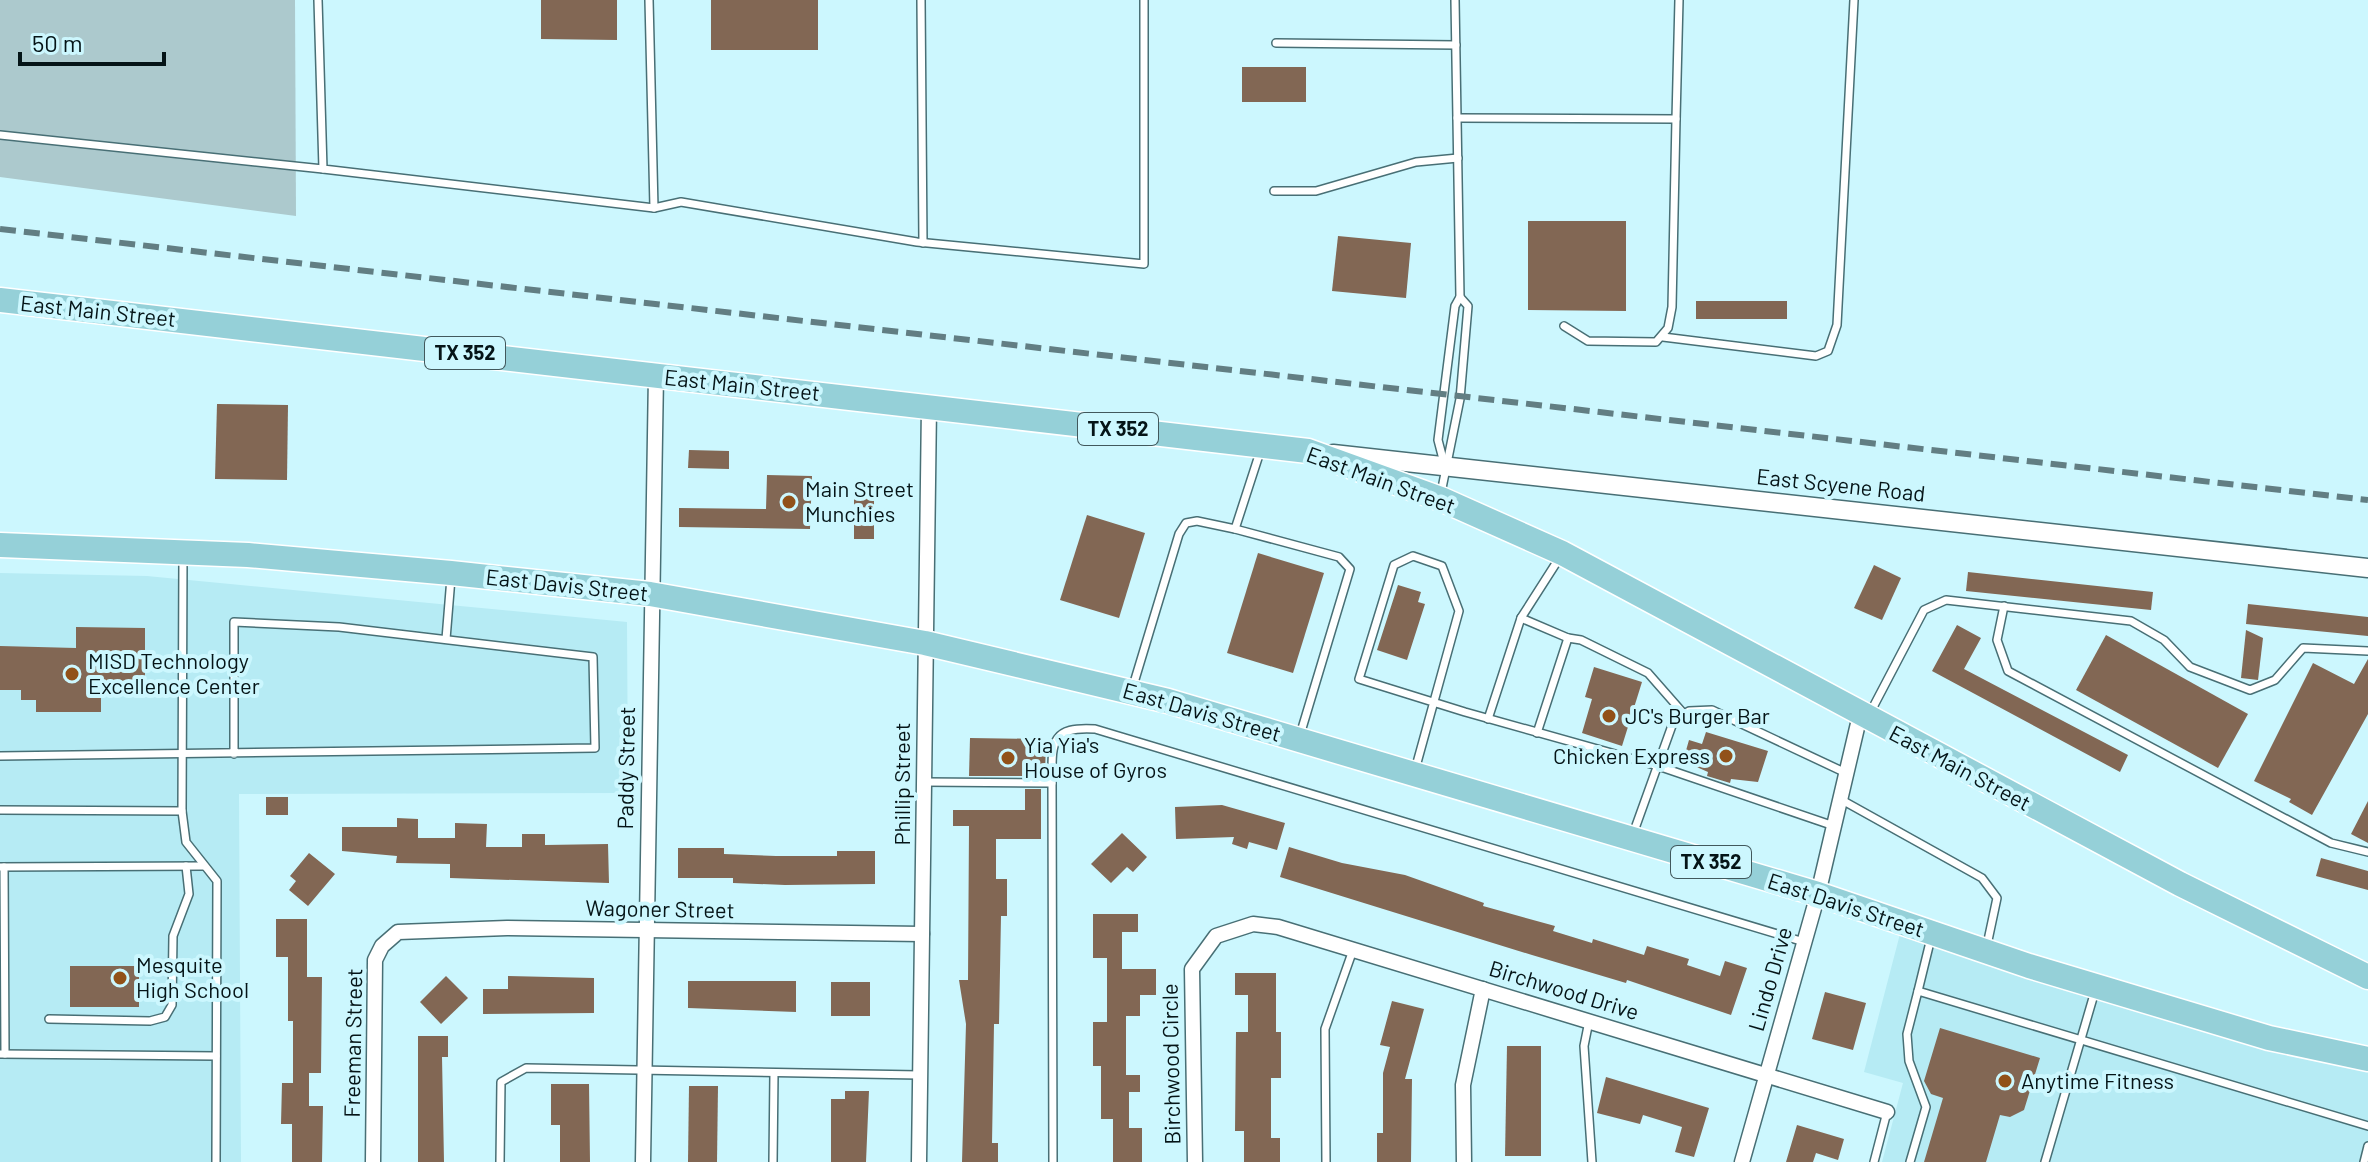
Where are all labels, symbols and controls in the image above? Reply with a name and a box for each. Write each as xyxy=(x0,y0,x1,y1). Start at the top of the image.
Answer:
scale bar xyxy=(20,16,164,66)
text: 50 m xyxy=(32,28,83,57)
street label: East Main Street xyxy=(19,289,177,331)
road number: TX 352 xyxy=(425,337,505,369)
street label: East Main Street xyxy=(663,363,821,405)
road number: TX 352 xyxy=(1078,413,1158,445)
street label: East Main Street xyxy=(1303,440,1459,518)
street label: East Scyene Road xyxy=(1755,462,1927,506)
place label: Main Street Munchies xyxy=(805,475,914,526)
marker: Main Street Munchies xyxy=(780,493,798,511)
street label: East Davis Street xyxy=(485,563,650,605)
place label: MISD Technology Excellence Center xyxy=(88,647,260,698)
marker: MISD Technology Excellence Center xyxy=(63,665,81,683)
street label: East Davis Street xyxy=(1120,676,1284,746)
place label: JC's Burger Bar xyxy=(1625,702,1770,728)
street label: Paddy Street xyxy=(611,706,639,830)
marker: JC's Burger Bar xyxy=(1600,707,1618,725)
street label: East Main Street xyxy=(1885,719,2036,815)
street label: Phillip Street xyxy=(888,723,914,845)
place label: Yia Yia's House of Gyros xyxy=(1024,731,1167,782)
place label: Chicken Express xyxy=(1553,742,1710,768)
marker: Chicken Express xyxy=(1717,747,1735,765)
marker: Yia Yia's House of Gyros xyxy=(999,749,1017,767)
road number: TX 352 xyxy=(1671,846,1751,878)
street label: East Davis Street xyxy=(1765,866,1928,942)
street label: Wagoner Street xyxy=(585,894,735,922)
street label: Lindo Drive xyxy=(1742,924,1796,1034)
place label: Mesquite High School xyxy=(136,951,249,1002)
street label: Birchwood Drive xyxy=(1486,954,1642,1024)
street label: Freeman Street xyxy=(338,968,366,1118)
marker: Mesquite High School xyxy=(111,969,129,987)
street label: Birchwood Circle xyxy=(1156,983,1184,1145)
place label: Anytime Fitness xyxy=(2021,1067,2174,1093)
marker: Anytime Fitness xyxy=(1996,1072,2014,1090)

